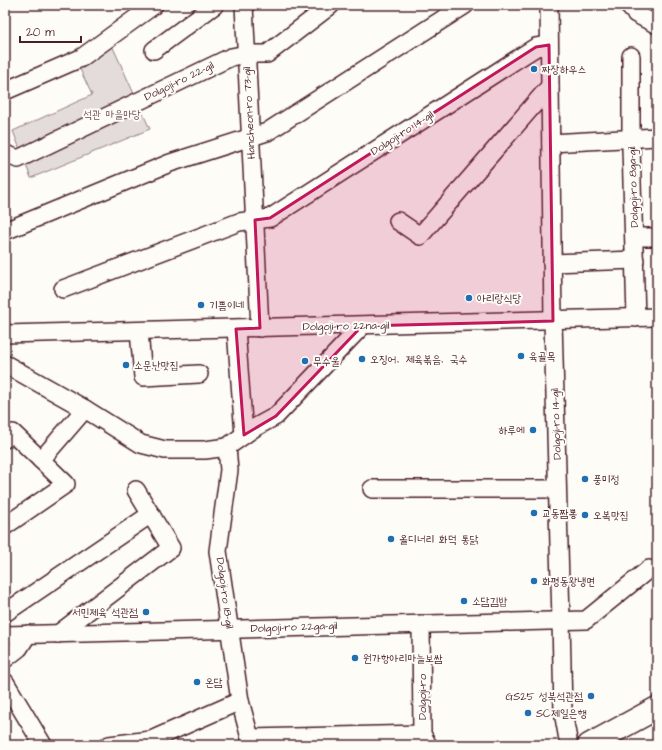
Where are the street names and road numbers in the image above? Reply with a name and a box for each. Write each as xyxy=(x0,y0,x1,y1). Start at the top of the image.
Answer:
street label: Dolgoji-ro 22-gil xyxy=(142,58,217,105)
street label: Hancheon-ro 73-gil xyxy=(239,66,260,160)
street label: Dolgoji-ro 14-gil xyxy=(368,107,437,160)
street label: Dolgoji-ro 8ga-gil xyxy=(624,146,643,228)
street label: Dolgoji-ro 22na-gil xyxy=(302,318,390,335)
street label: Dolgoji-ro 14-gil xyxy=(547,387,566,460)
street label: Dolgoji-ro 18-gil xyxy=(212,556,237,630)
street label: Dolgoji-ro 22ga-gil xyxy=(250,618,338,637)
street label: Dolgoji-ro xyxy=(415,673,431,720)

